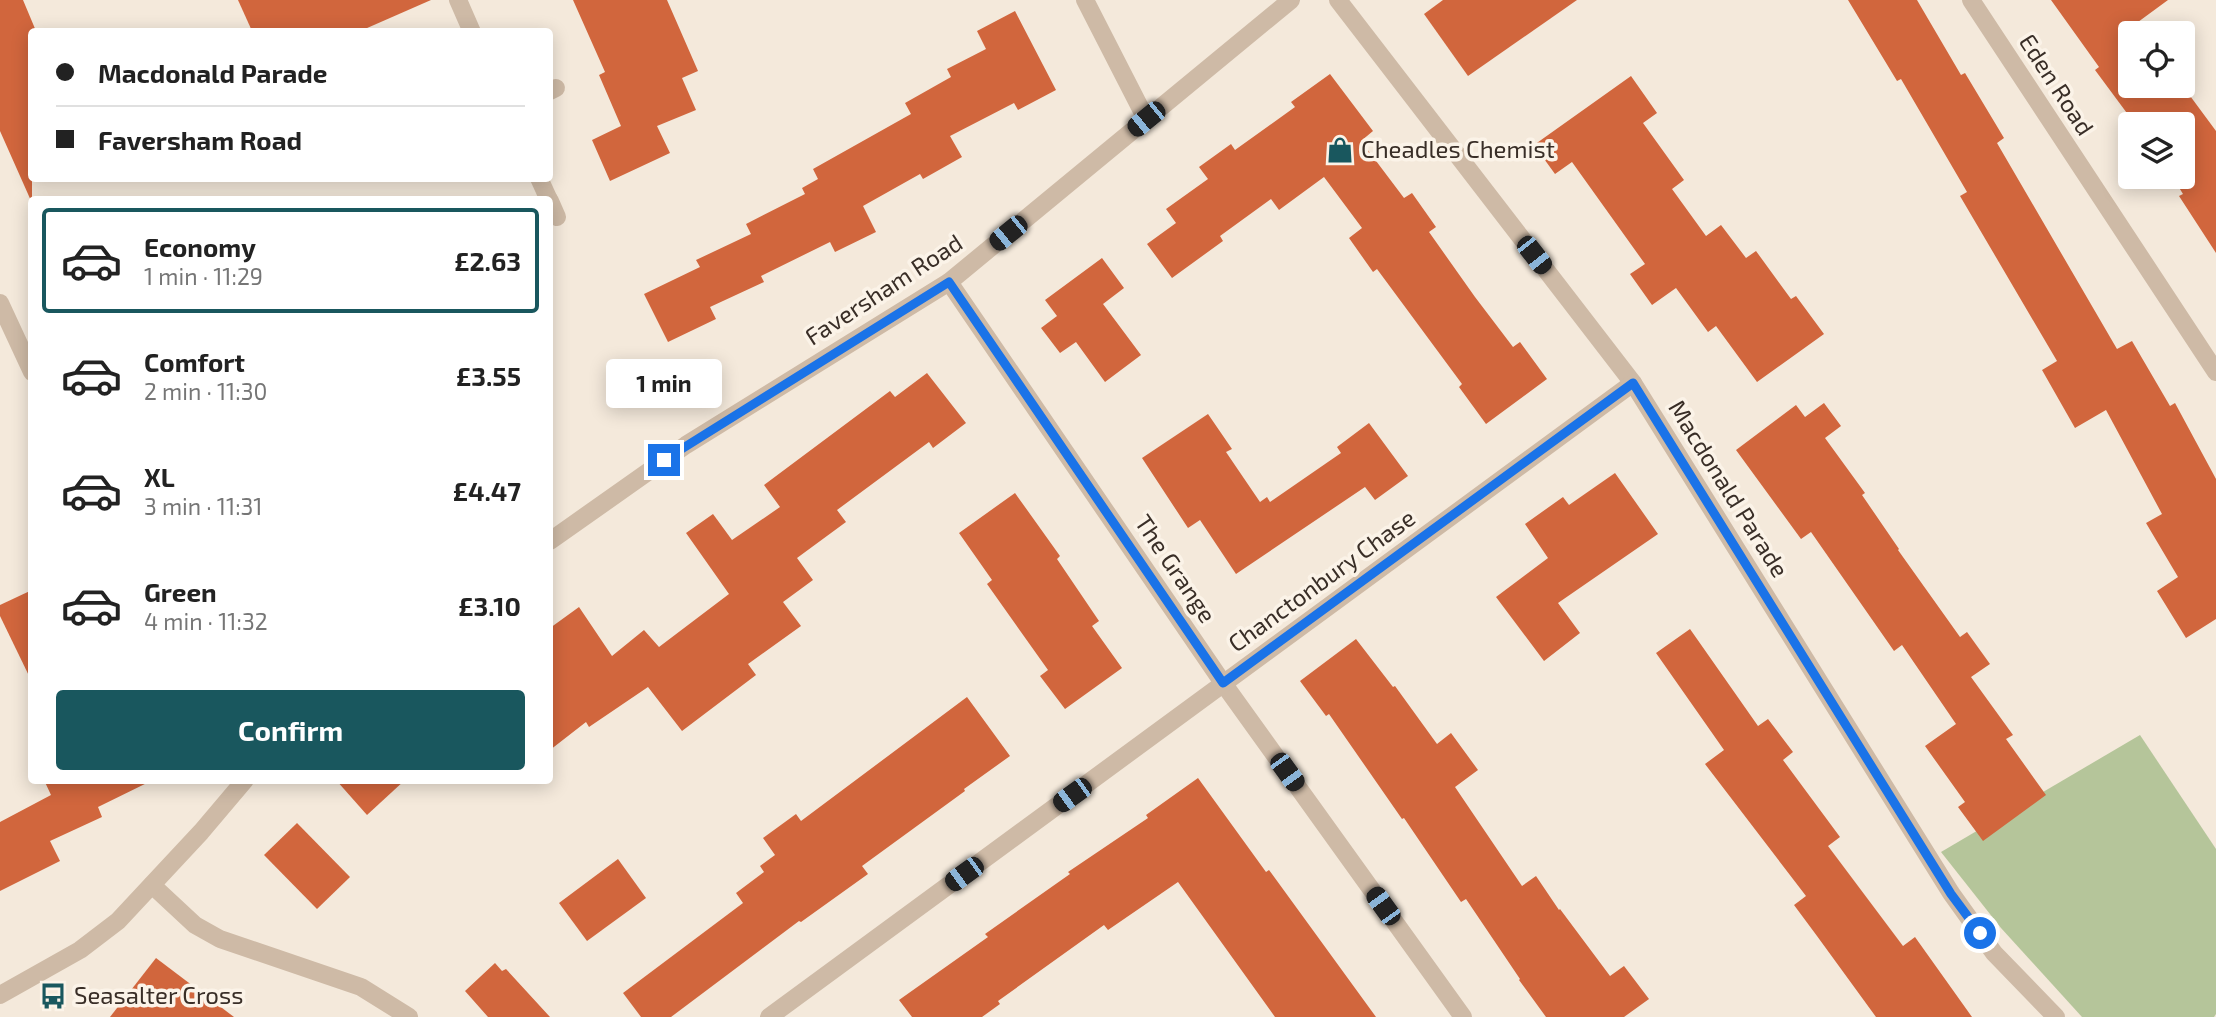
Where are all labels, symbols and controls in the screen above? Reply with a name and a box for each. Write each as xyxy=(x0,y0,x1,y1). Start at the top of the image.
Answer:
map controls xyxy=(2118,21,2195,189)
button: locate xyxy=(2118,21,2195,98)
street label: Eden Road xyxy=(2014,28,2101,140)
text: Macdonald Parade xyxy=(98,57,327,88)
car xyxy=(1124,98,1169,140)
button: layers xyxy=(2118,112,2195,189)
text: Faversham Road xyxy=(98,124,302,155)
place label: Cheadles Chemist xyxy=(1361,134,1555,163)
shop icon: Cheadles Chemist xyxy=(1325,135,1355,165)
car xyxy=(986,212,1031,254)
street label: Faversham Road xyxy=(799,227,967,350)
icon: car xyxy=(60,229,123,292)
text: Economy xyxy=(144,231,256,262)
car xyxy=(1513,232,1556,278)
text: £2.63 xyxy=(454,245,521,276)
text: 1 min · 11:29 xyxy=(144,262,263,290)
icon: car xyxy=(60,344,123,407)
text: Comfort xyxy=(144,346,245,377)
callout: 1 min xyxy=(606,358,722,407)
text: £3.55 xyxy=(456,360,521,391)
text: 1 min xyxy=(636,369,692,397)
text: 2 min · 11:30 xyxy=(144,377,267,405)
street label: Macdonald Parade xyxy=(1663,394,1795,582)
route end xyxy=(648,444,680,476)
icon: car xyxy=(60,459,123,522)
text: XL xyxy=(144,461,175,492)
text: £4.47 xyxy=(453,475,521,506)
text: 3 min · 11:31 xyxy=(144,492,263,520)
street label: Chanctonbury Chase xyxy=(1222,502,1420,657)
street label: The Grange xyxy=(1130,509,1223,628)
icon: car xyxy=(60,574,123,637)
text: Green xyxy=(144,576,217,607)
text: £3.10 xyxy=(458,590,521,621)
text: 4 min · 11:32 xyxy=(144,607,268,635)
button: Confirm xyxy=(56,690,525,770)
car xyxy=(1267,749,1308,795)
car xyxy=(1049,774,1096,816)
car xyxy=(941,853,988,895)
car xyxy=(1363,883,1404,929)
route start xyxy=(1964,917,1996,949)
place label: Seasalter Cross xyxy=(74,980,243,1009)
bus stop icon: Seasalter Cross xyxy=(38,981,68,1011)

